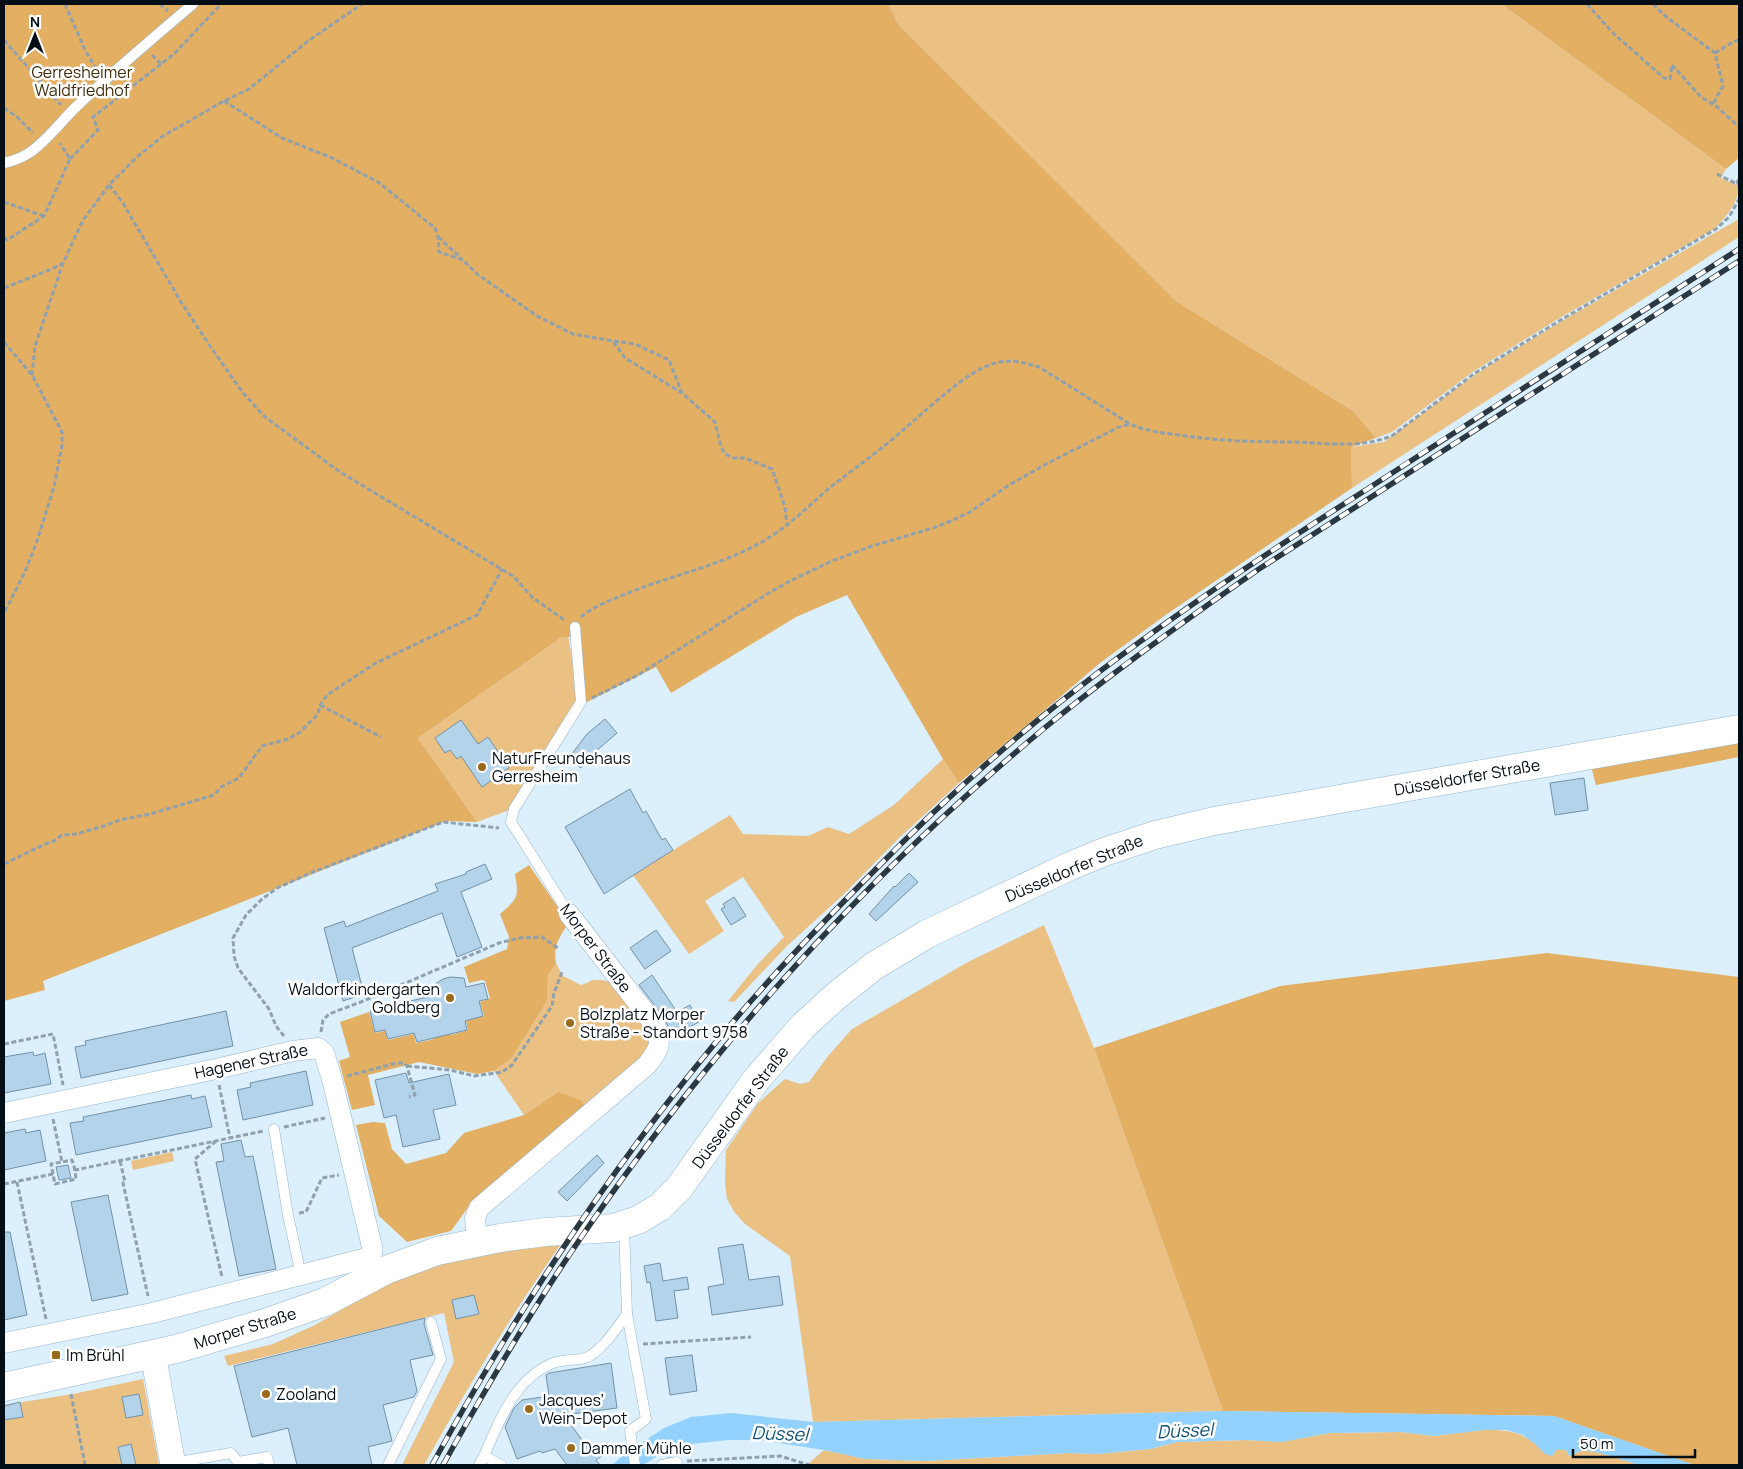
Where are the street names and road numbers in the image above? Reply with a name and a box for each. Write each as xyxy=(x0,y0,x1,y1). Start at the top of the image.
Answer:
street label: Düsseldorfer Straße xyxy=(1392,753,1542,801)
street label: Düsseldorfer Straße xyxy=(1002,829,1146,907)
street label: Morper Straße xyxy=(555,899,637,997)
street label: Hagener Straße xyxy=(192,1038,310,1084)
street label: Düsseldorfer Straße xyxy=(687,1041,793,1173)
street label: Morper Straße xyxy=(191,1302,299,1354)

